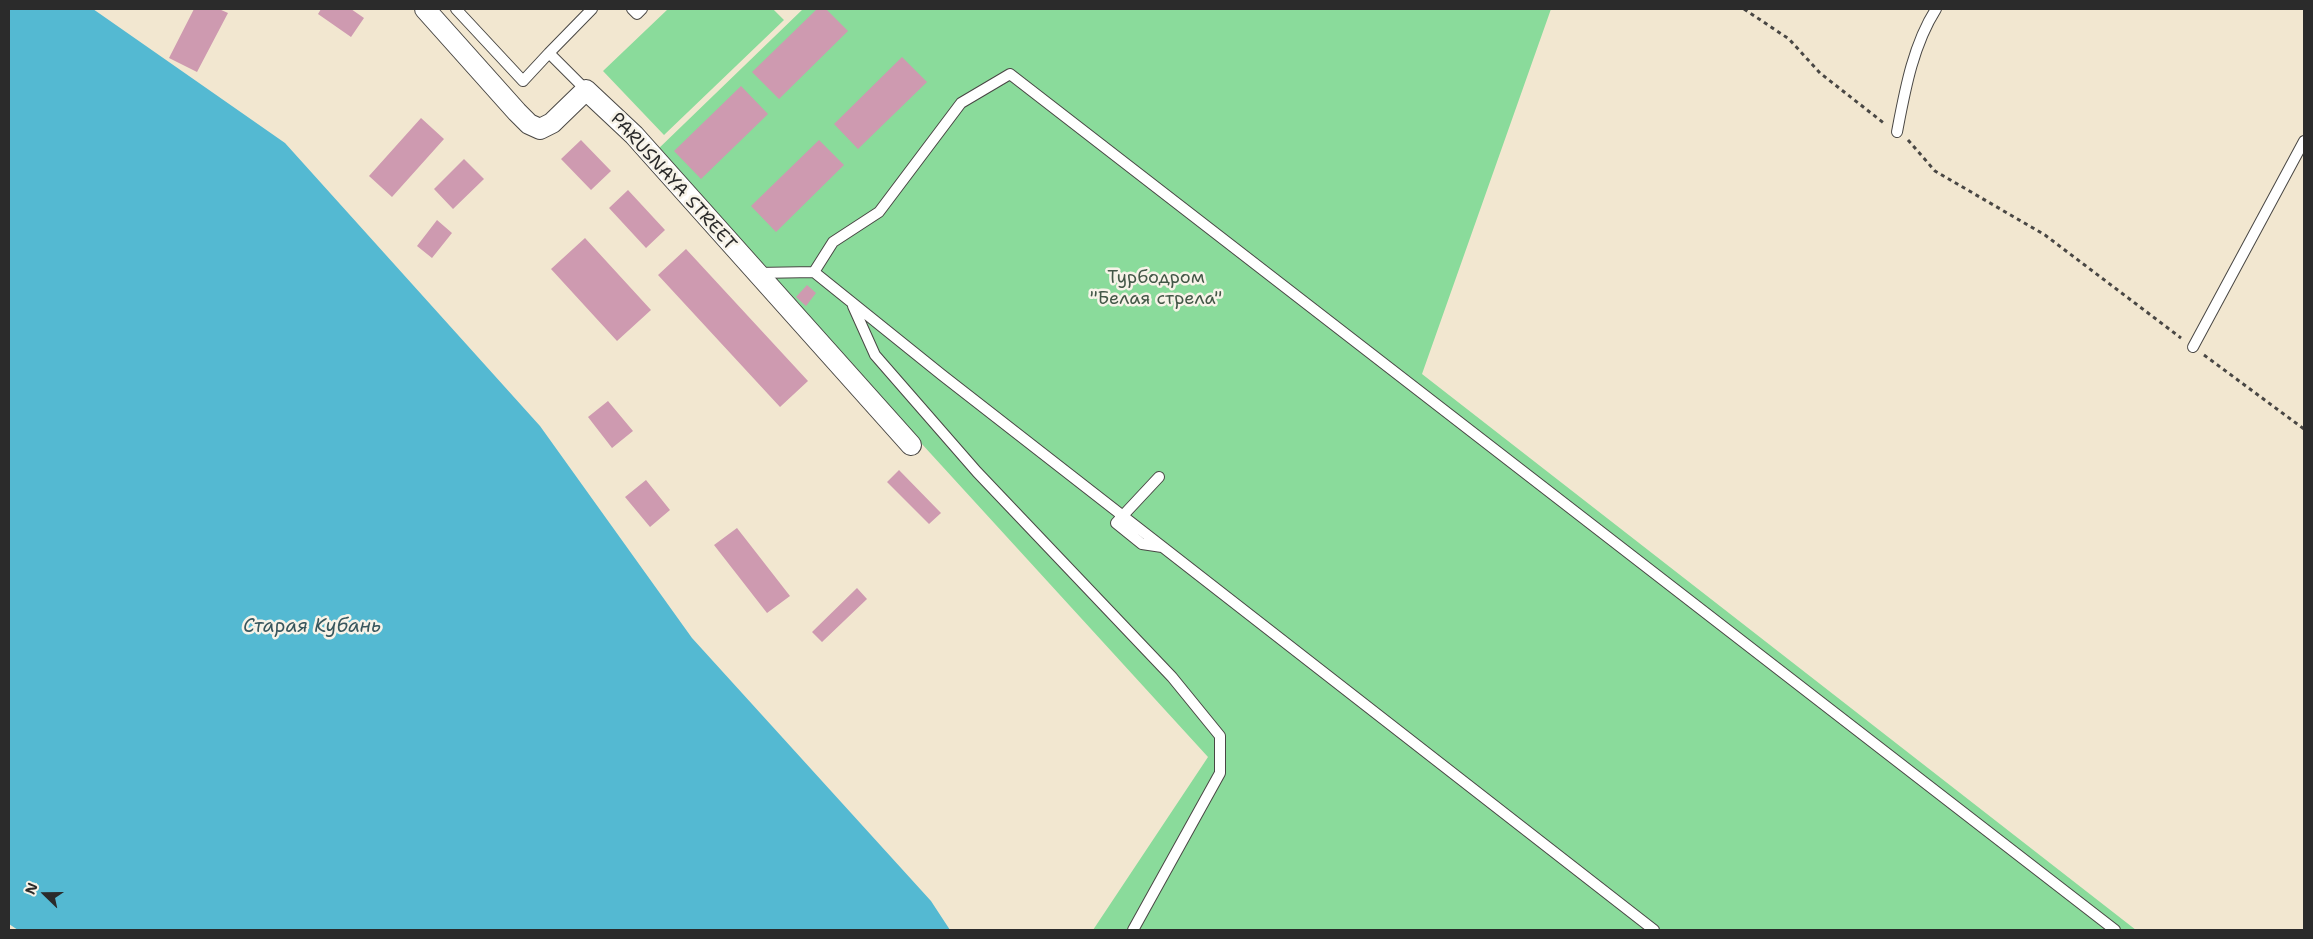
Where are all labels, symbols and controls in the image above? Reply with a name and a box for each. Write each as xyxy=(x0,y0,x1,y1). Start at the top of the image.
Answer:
street label: PARUSNAYA STREET xyxy=(605,109,741,255)
park label: Турбодром "Белая стрела" xyxy=(1090,267,1222,310)
water label: Старая Кубань xyxy=(243,616,381,638)
north arrow xyxy=(20,869,70,919)
text: N xyxy=(21,880,42,897)

